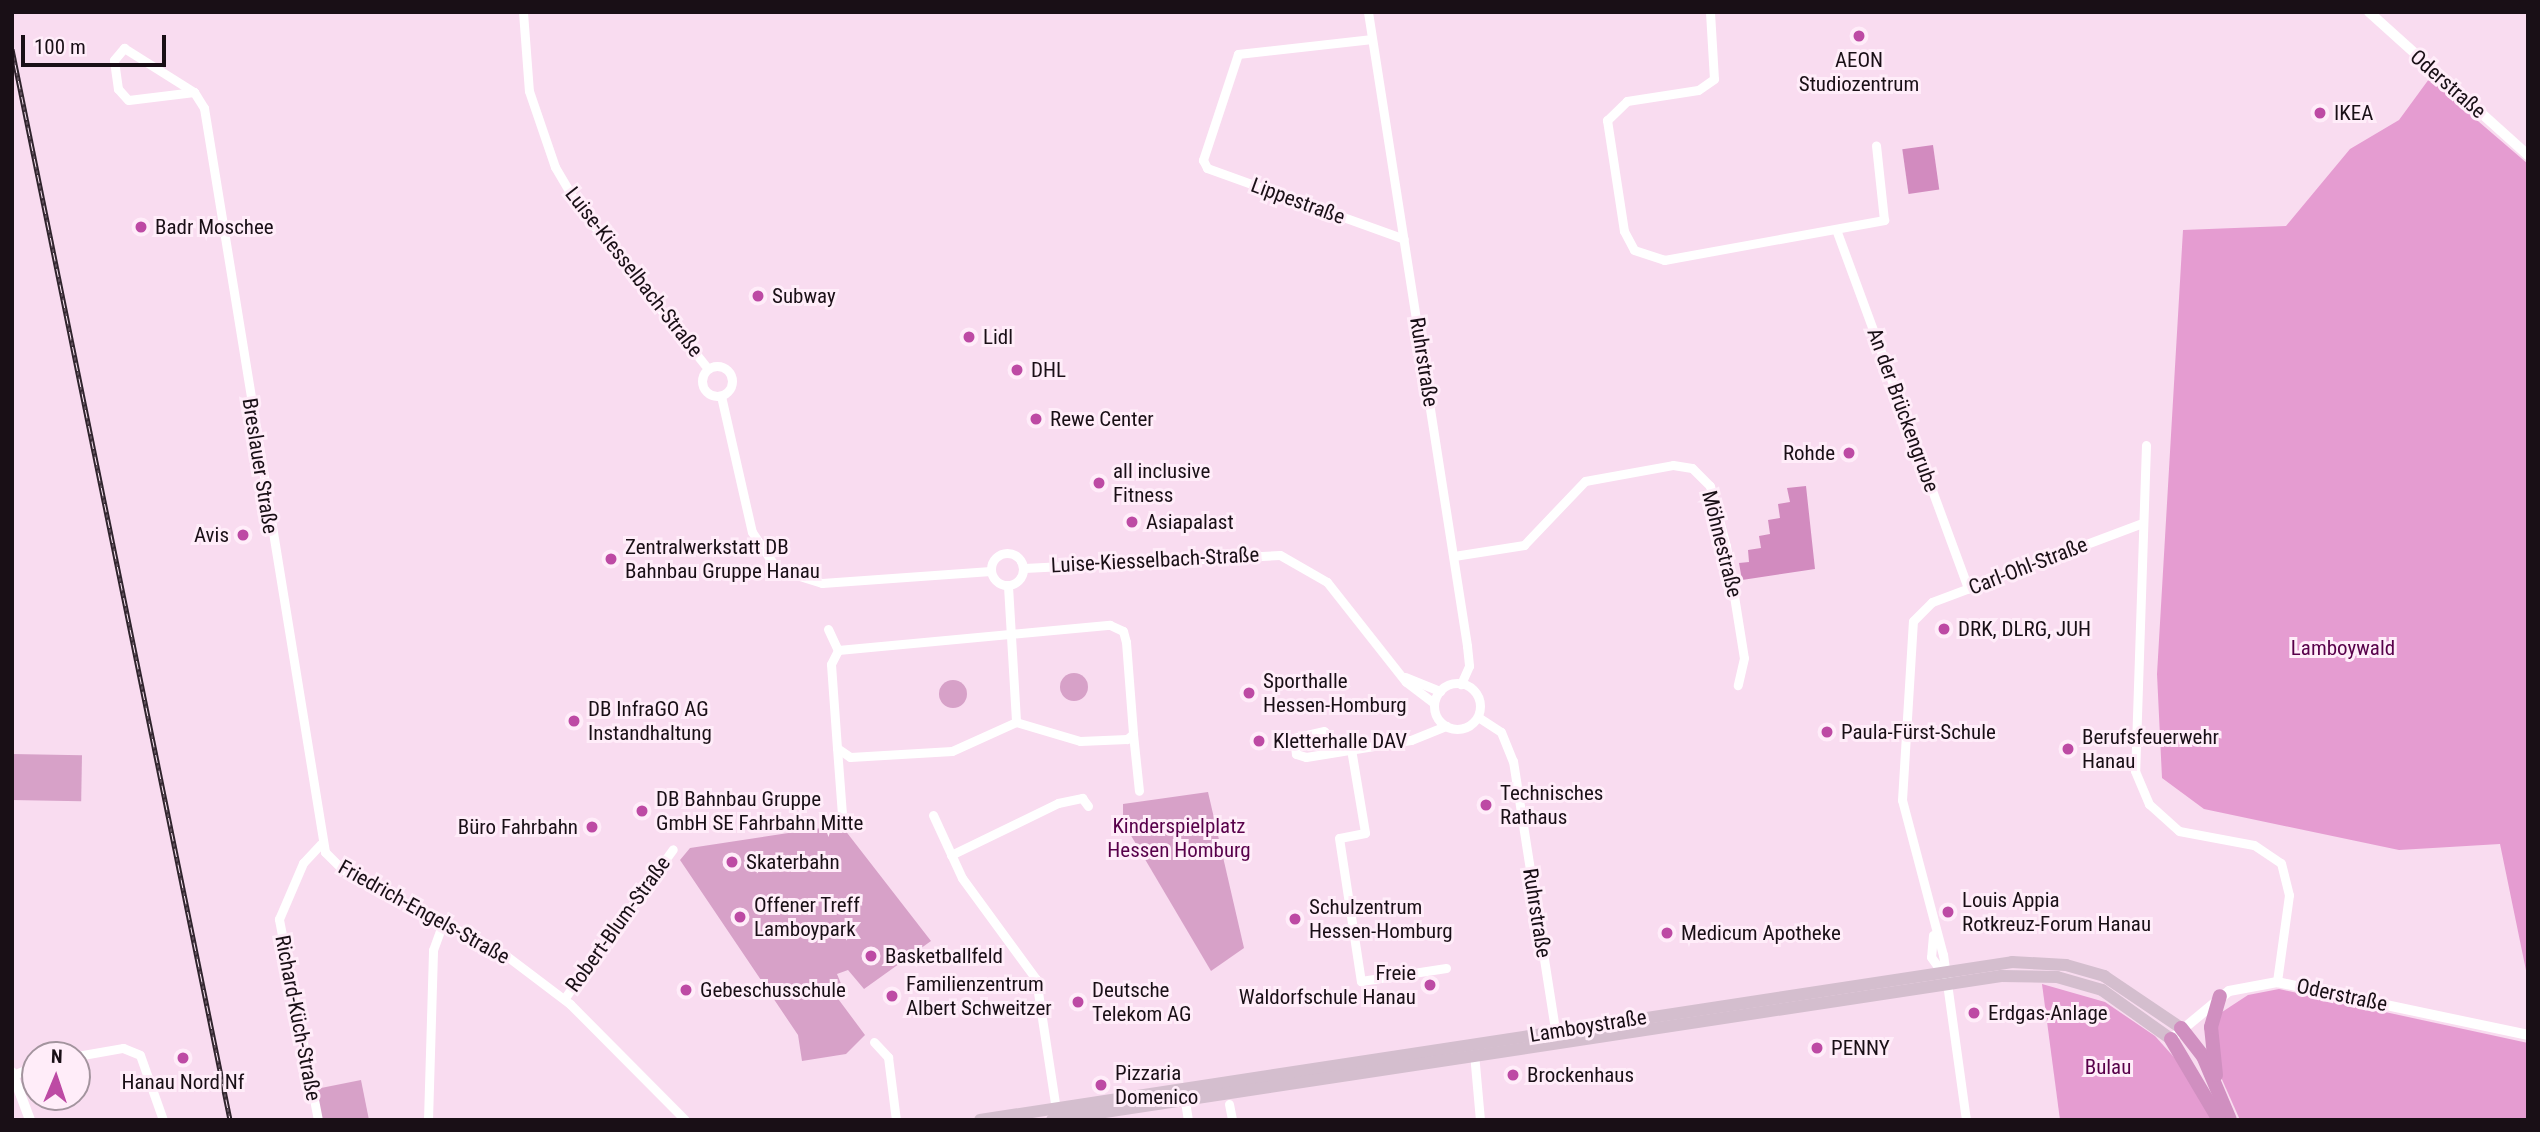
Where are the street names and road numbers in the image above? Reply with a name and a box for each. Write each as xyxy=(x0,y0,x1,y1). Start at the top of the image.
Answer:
street label: Oderstraße xyxy=(2405,44,2491,124)
street label: Lippestraße xyxy=(1248,172,1348,230)
street label: Luise-Kiesselbach-Straße xyxy=(560,182,708,362)
street label: Ruhrstraße xyxy=(1404,315,1444,409)
street label: An der Brückengrube xyxy=(1862,325,1944,495)
street label: Breslauer Straße xyxy=(237,396,283,536)
street label: Möhnestraße xyxy=(1697,488,1747,600)
street label: Carl-Ohl-Straße xyxy=(1965,532,2091,600)
street label: Luise-Kiesselbach-Straße xyxy=(1050,542,1260,578)
street label: Robert-Blum-Straße xyxy=(560,851,676,997)
street label: Friedrich-Engels-Straße xyxy=(334,854,514,970)
street label: Ruhrstraße xyxy=(1517,866,1557,960)
street label: Richard-Küch-Straße xyxy=(270,933,326,1103)
street label: Oderstraße xyxy=(2294,973,2390,1017)
street label: Lamboystraße xyxy=(1528,1004,1648,1048)

